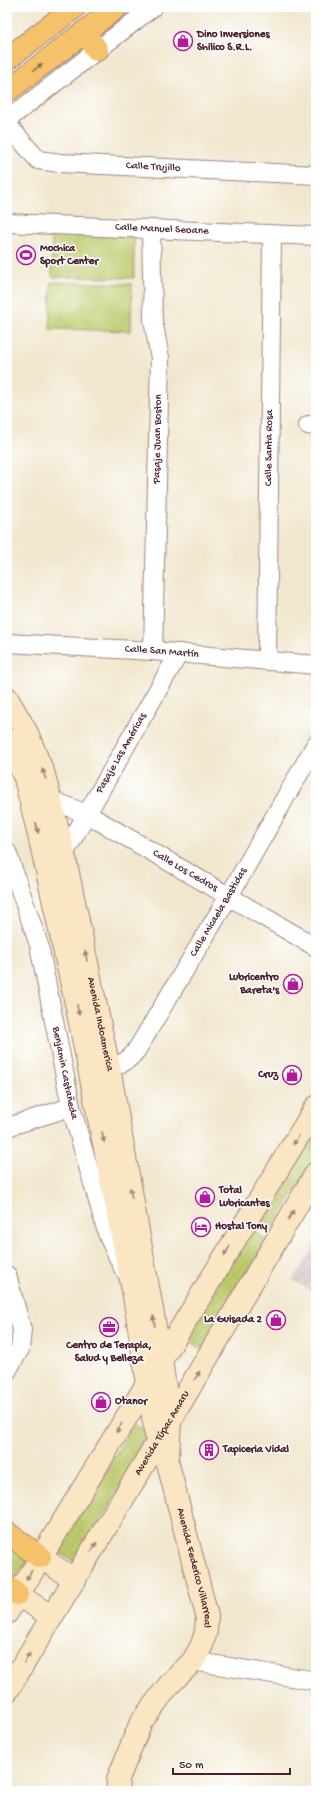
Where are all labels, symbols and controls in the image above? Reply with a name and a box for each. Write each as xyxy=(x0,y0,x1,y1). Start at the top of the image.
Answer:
place label: Dino Inversiones Shilico S.R.L. xyxy=(196,29,270,54)
shop icon: Dino Inversiones Shilico S.R.L. xyxy=(172,30,194,52)
one-way arrow xyxy=(33,63,43,71)
street label: Calle Trujillo xyxy=(126,160,181,175)
street label: Calle Manuel Seoane xyxy=(115,222,209,237)
place label: Mochica Sport Center xyxy=(40,243,99,268)
sports icon: Mochica Sport Center xyxy=(15,244,37,266)
street label: Pasaje Juan Boston xyxy=(151,393,165,485)
street label: Calle Santa Rosa xyxy=(263,409,276,486)
street label: Calle San Martín xyxy=(124,643,200,661)
street label: Pasaje Las Américas xyxy=(93,710,150,797)
one-way arrow xyxy=(40,768,46,780)
one-way arrow xyxy=(35,822,41,835)
street label: Calle Los Cedros xyxy=(150,847,221,895)
street label: Calle Micaela Bastidas xyxy=(188,865,250,959)
one-way arrow xyxy=(82,949,88,962)
place label: Lubricentro Bareta's xyxy=(229,971,280,997)
shop icon: Lubricentro Bareta's xyxy=(282,973,304,995)
street label: Avenida Indoamerica xyxy=(84,976,116,1073)
one-way arrow xyxy=(75,1004,81,1016)
street label: Benjamin Castañeda xyxy=(49,1025,80,1122)
shop icon: Cruz xyxy=(281,1064,303,1086)
place label: Cruz xyxy=(257,1069,279,1081)
one-way arrow xyxy=(101,1131,107,1143)
one-way arrow xyxy=(292,1134,299,1146)
place label: Total Lubricantes xyxy=(218,1184,271,1210)
shop icon: Total Lubricantes xyxy=(194,1186,216,1208)
one-way arrow xyxy=(128,1187,134,1199)
one-way arrow xyxy=(287,1209,294,1221)
hotel icon: Hostal Tony xyxy=(190,1216,212,1238)
place label: Hostal Tony xyxy=(215,1220,268,1233)
one-way arrow xyxy=(224,1245,231,1257)
shop icon: La Guisada 2 xyxy=(265,1309,287,1331)
place label: La Guisada 2 xyxy=(204,1314,263,1326)
one-way arrow xyxy=(151,1315,157,1327)
office icon: Centro de Terapia, Salud y Belleza xyxy=(98,1316,120,1338)
place label: Centro de Terapia, Salud y Belleza xyxy=(65,1339,152,1365)
one-way arrow xyxy=(193,1370,200,1382)
street label: Avenida Túpac Amaru xyxy=(132,1389,192,1478)
shop icon: Otanor xyxy=(90,1391,112,1413)
place label: Otanor xyxy=(115,1395,148,1408)
one-way arrow xyxy=(115,1423,123,1433)
building icon: Tapiceria Vidal xyxy=(198,1439,220,1461)
place label: Tapiceria Vidal xyxy=(222,1444,290,1456)
street label: Avenida Federico Villarreal xyxy=(174,1507,213,1629)
one-way arrow xyxy=(91,1541,98,1553)
one-way arrow xyxy=(25,1569,32,1581)
one-way arrow xyxy=(24,1652,31,1664)
scale bar xyxy=(173,1750,290,1776)
text: 50 m xyxy=(179,1759,204,1773)

